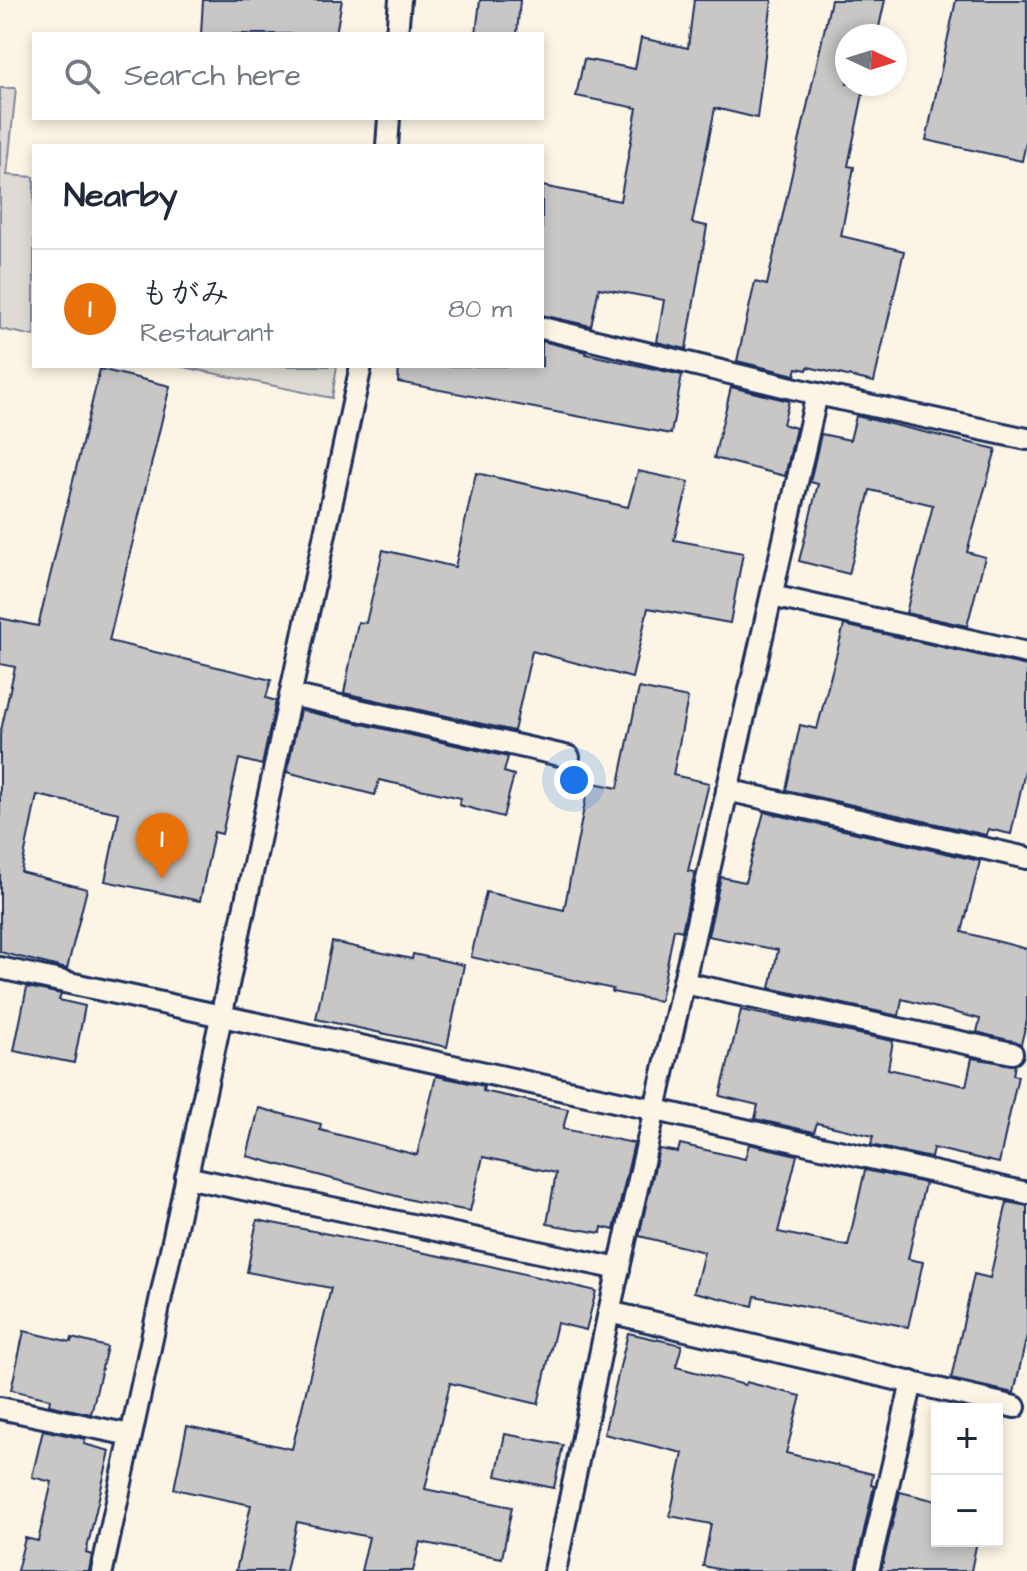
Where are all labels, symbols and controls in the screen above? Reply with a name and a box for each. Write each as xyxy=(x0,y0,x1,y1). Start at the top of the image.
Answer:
north arrow xyxy=(835,24,907,96)
search box xyxy=(32,32,544,120)
icon: search xyxy=(60,54,104,98)
text: Search here xyxy=(124,55,301,97)
text: Nearby xyxy=(64,172,178,220)
text: もがみ xyxy=(140,273,229,315)
text: 1 xyxy=(88,291,92,327)
text: 80 m xyxy=(448,291,512,327)
text: Restaurant xyxy=(140,315,274,351)
your location xyxy=(554,760,594,800)
pin: 1 xyxy=(136,813,188,879)
map controls xyxy=(931,1403,1003,1547)
button: + xyxy=(931,1403,1003,1475)
button: − xyxy=(931,1475,1003,1547)

